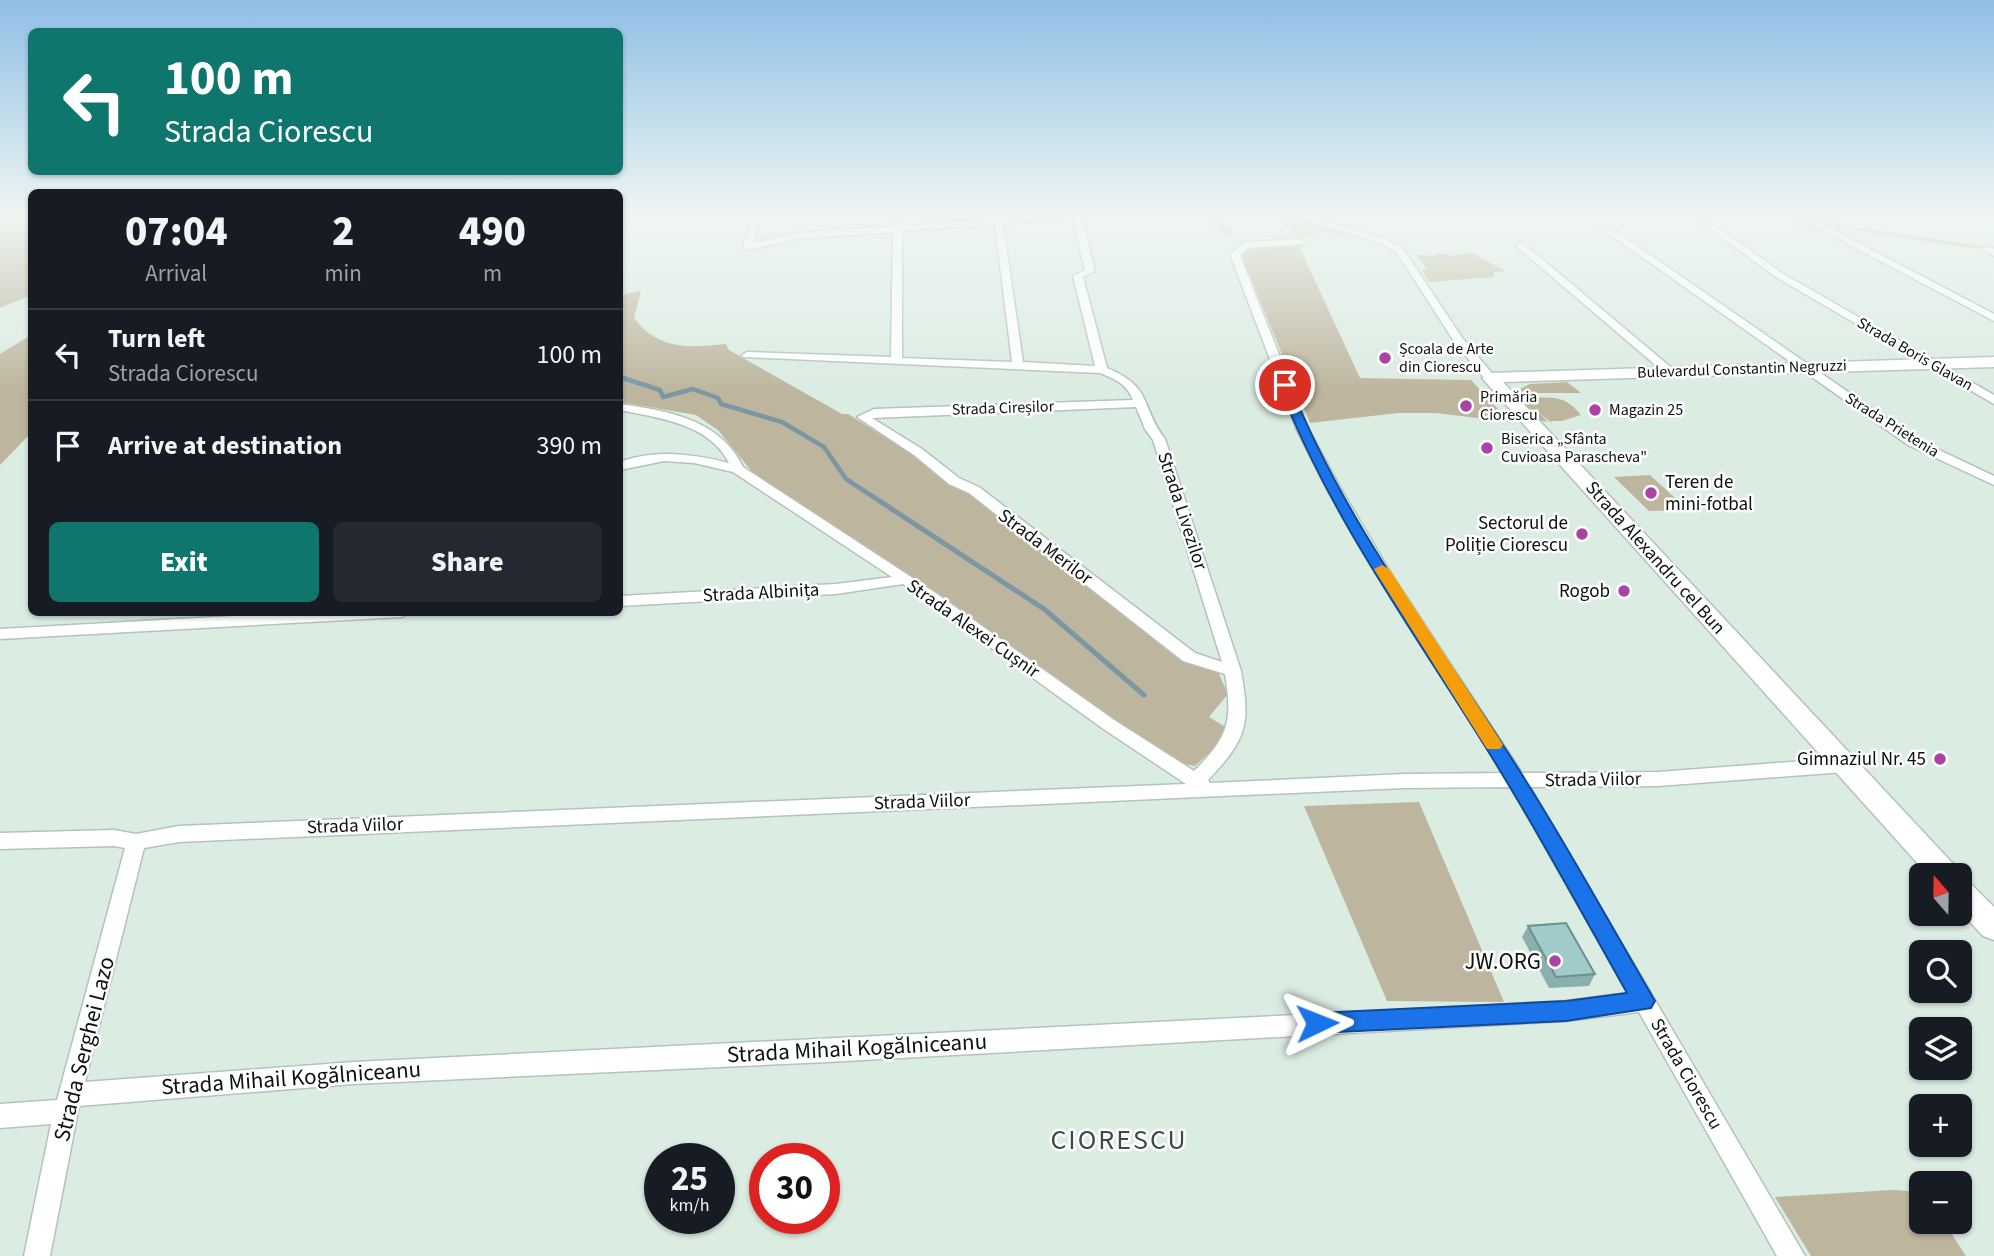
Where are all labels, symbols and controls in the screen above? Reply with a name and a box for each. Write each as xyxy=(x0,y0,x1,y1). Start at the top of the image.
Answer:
text: 100 m xyxy=(164,44,293,114)
icon: left xyxy=(49,56,140,147)
text: Strada Ciorescu xyxy=(164,109,373,155)
text: 07:04 xyxy=(125,202,228,262)
text: 2 xyxy=(332,202,354,262)
text: 490 xyxy=(459,202,526,262)
text: Arrival xyxy=(145,257,207,290)
text: min xyxy=(325,257,362,290)
text: m xyxy=(483,257,502,290)
street label: Strada Boris Glavan xyxy=(1853,312,1977,396)
text: Turn left xyxy=(108,320,205,357)
icon: left xyxy=(49,336,87,374)
text: 100 m xyxy=(536,336,602,373)
place label: Școala de Arte din Ciorescu xyxy=(1399,338,1494,378)
marker: Școala de Arte din Ciorescu xyxy=(1377,350,1393,366)
street label: Bulevardul Constantin Negruzzi xyxy=(1637,354,1847,384)
pin xyxy=(1255,355,1315,415)
text: Strada Ciorescu xyxy=(108,357,259,390)
icon: arrive xyxy=(1266,366,1304,404)
place label: Primăria Ciorescu xyxy=(1480,386,1538,426)
street label: Strada Prietenia xyxy=(1841,387,1943,463)
street label: Strada Cireșilor xyxy=(951,395,1055,421)
marker: Primăria Ciorescu xyxy=(1458,398,1474,414)
place label: Magazin 25 xyxy=(1609,399,1683,421)
marker: Magazin 25 xyxy=(1587,402,1603,418)
icon: arrive xyxy=(49,427,87,465)
text: Arrive at destination xyxy=(108,427,342,464)
text: 390 m xyxy=(536,427,602,464)
place label: Biserica „Sfânta Cuvioasa Parascheva" xyxy=(1501,428,1647,468)
marker: Biserica „Sfânta Cuvioasa Parascheva" xyxy=(1479,440,1495,456)
street label: Strada Livezilor xyxy=(1150,449,1214,574)
place label: Teren de mini-fotbal xyxy=(1665,469,1753,518)
street label: Strada Alexandru cel Bun xyxy=(1579,475,1731,641)
marker: Teren de mini-fotbal xyxy=(1643,485,1659,501)
street label: Strada Merilor xyxy=(992,503,1098,592)
place label: Sectorul de Poliție Ciorescu xyxy=(1445,510,1568,559)
button: Exit xyxy=(49,522,319,602)
button: Share xyxy=(333,522,602,602)
marker: Sectorul de Poliție Ciorescu xyxy=(1574,526,1590,542)
street label: Strada Alexei Cușnir xyxy=(901,573,1045,685)
street label: Strada Albinița xyxy=(702,576,820,610)
place label: Rogob xyxy=(1559,578,1610,605)
marker: Rogob xyxy=(1616,583,1632,599)
place label: Gimnaziul Nr. 45 xyxy=(1797,746,1926,773)
marker: Gimnaziul Nr. 45 xyxy=(1932,751,1948,767)
street label: Strada Viilor xyxy=(1544,766,1642,794)
street label: Strada Viilor xyxy=(873,787,971,817)
street label: Strada Viilor xyxy=(306,811,404,841)
north arrow xyxy=(1909,863,1972,926)
map controls xyxy=(1909,863,1972,1234)
button: search xyxy=(1909,940,1972,1003)
place label: JW.ORG xyxy=(1464,945,1541,978)
street label: Strada Serghei Lazo xyxy=(45,953,123,1145)
marker: JW.ORG xyxy=(1547,953,1563,969)
position arrow xyxy=(1280,986,1354,1060)
street label: Strada Ciorescu xyxy=(1643,1013,1729,1135)
button: layers xyxy=(1909,1017,1972,1080)
street label: Strada Mihail Kogălniceanu xyxy=(726,1025,988,1071)
street label: Strada Mihail Kogălniceanu xyxy=(160,1052,422,1104)
button: + xyxy=(1909,1094,1972,1157)
district label: CIORESCU xyxy=(1050,1120,1188,1160)
speed limit sign: 30 xyxy=(749,1143,840,1234)
text: 25 xyxy=(671,1154,708,1204)
button: − xyxy=(1909,1171,1972,1234)
text: km/h xyxy=(670,1193,709,1218)

